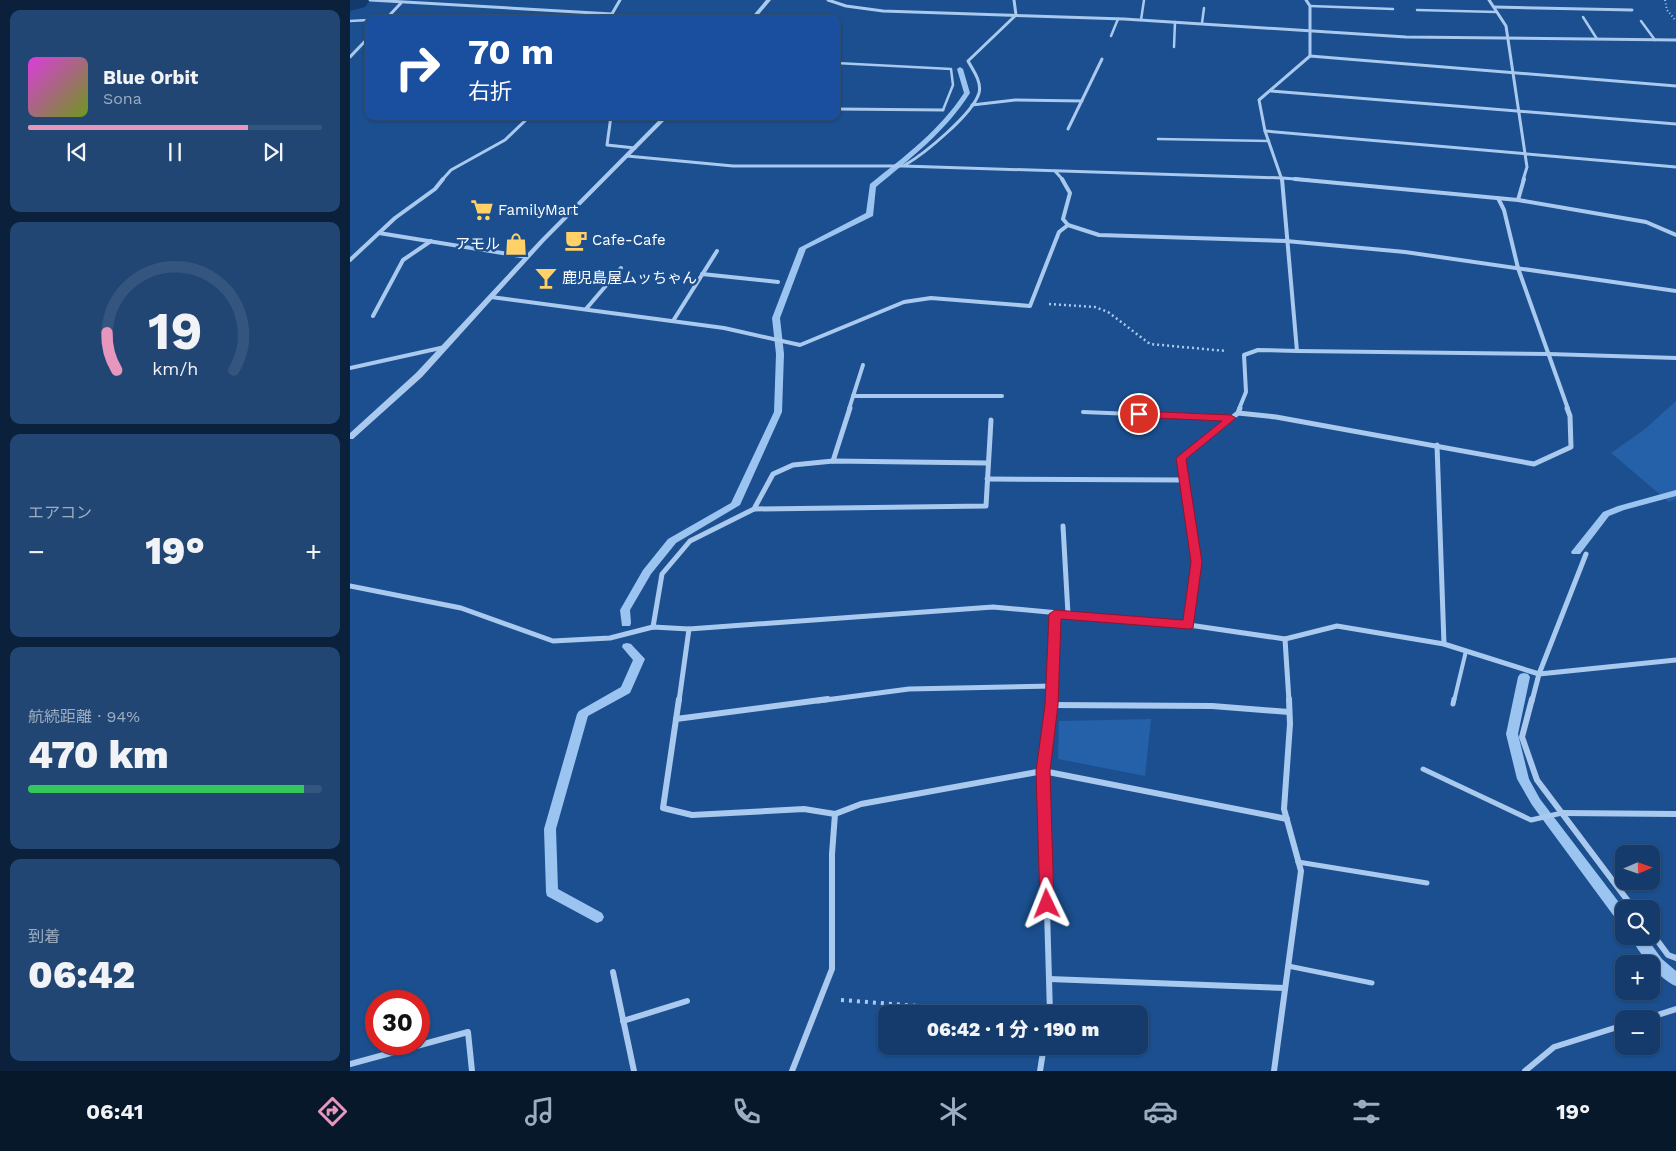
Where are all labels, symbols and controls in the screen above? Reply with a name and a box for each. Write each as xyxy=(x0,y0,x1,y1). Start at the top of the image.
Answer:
text: 70 m xyxy=(468,31,554,73)
icon: right xyxy=(385,35,450,100)
text: Blue Orbit xyxy=(103,66,198,89)
text: 右折 xyxy=(468,79,512,104)
text: Sona xyxy=(103,89,142,108)
icon: previous xyxy=(63,138,91,166)
icon: pause xyxy=(161,138,189,166)
icon: next xyxy=(259,138,287,166)
supermarket icon: FamilyMart xyxy=(469,197,495,223)
place label: FamilyMart xyxy=(498,201,579,219)
cafe icon: Cafe-Cafe xyxy=(563,227,589,253)
shop icon: アモル xyxy=(503,231,529,257)
place label: Cafe-Cafe xyxy=(592,231,666,249)
place label: アモル xyxy=(455,235,500,253)
bar icon: 鹿児島屋ムッちゃん xyxy=(533,265,559,291)
place label: 鹿児島屋ムッちゃん xyxy=(562,269,697,287)
text: 19 xyxy=(148,301,202,362)
text: km/h xyxy=(152,358,198,379)
pin xyxy=(1118,393,1160,435)
icon: arrive xyxy=(1125,400,1153,428)
text: エアコン xyxy=(28,503,92,522)
text: 19° xyxy=(145,529,205,573)
text: − xyxy=(28,535,45,568)
text: + xyxy=(305,535,322,568)
text: 航続距離 · 94% xyxy=(28,707,140,726)
text: 470 km xyxy=(28,733,169,777)
north arrow xyxy=(1615,845,1660,890)
map controls xyxy=(1615,845,1660,1055)
position arrow xyxy=(1020,877,1072,929)
button: search xyxy=(1615,900,1660,945)
text: 到着 xyxy=(28,927,60,946)
text: 06:42 xyxy=(28,953,135,997)
button: + xyxy=(1615,955,1660,1000)
speed limit sign: 30 xyxy=(365,990,430,1055)
button: − xyxy=(1615,1010,1660,1055)
text: 06:42 · 1 分 · 190 m xyxy=(927,1018,1099,1041)
icon: directions xyxy=(315,1094,350,1129)
icon: music xyxy=(522,1094,557,1129)
icon: phone xyxy=(729,1094,764,1129)
icon: climate xyxy=(936,1094,971,1129)
icon: car xyxy=(1143,1094,1178,1129)
icon: filters xyxy=(1349,1094,1384,1129)
text: 06:41 xyxy=(86,1099,143,1124)
text: 19° xyxy=(1556,1099,1590,1124)

